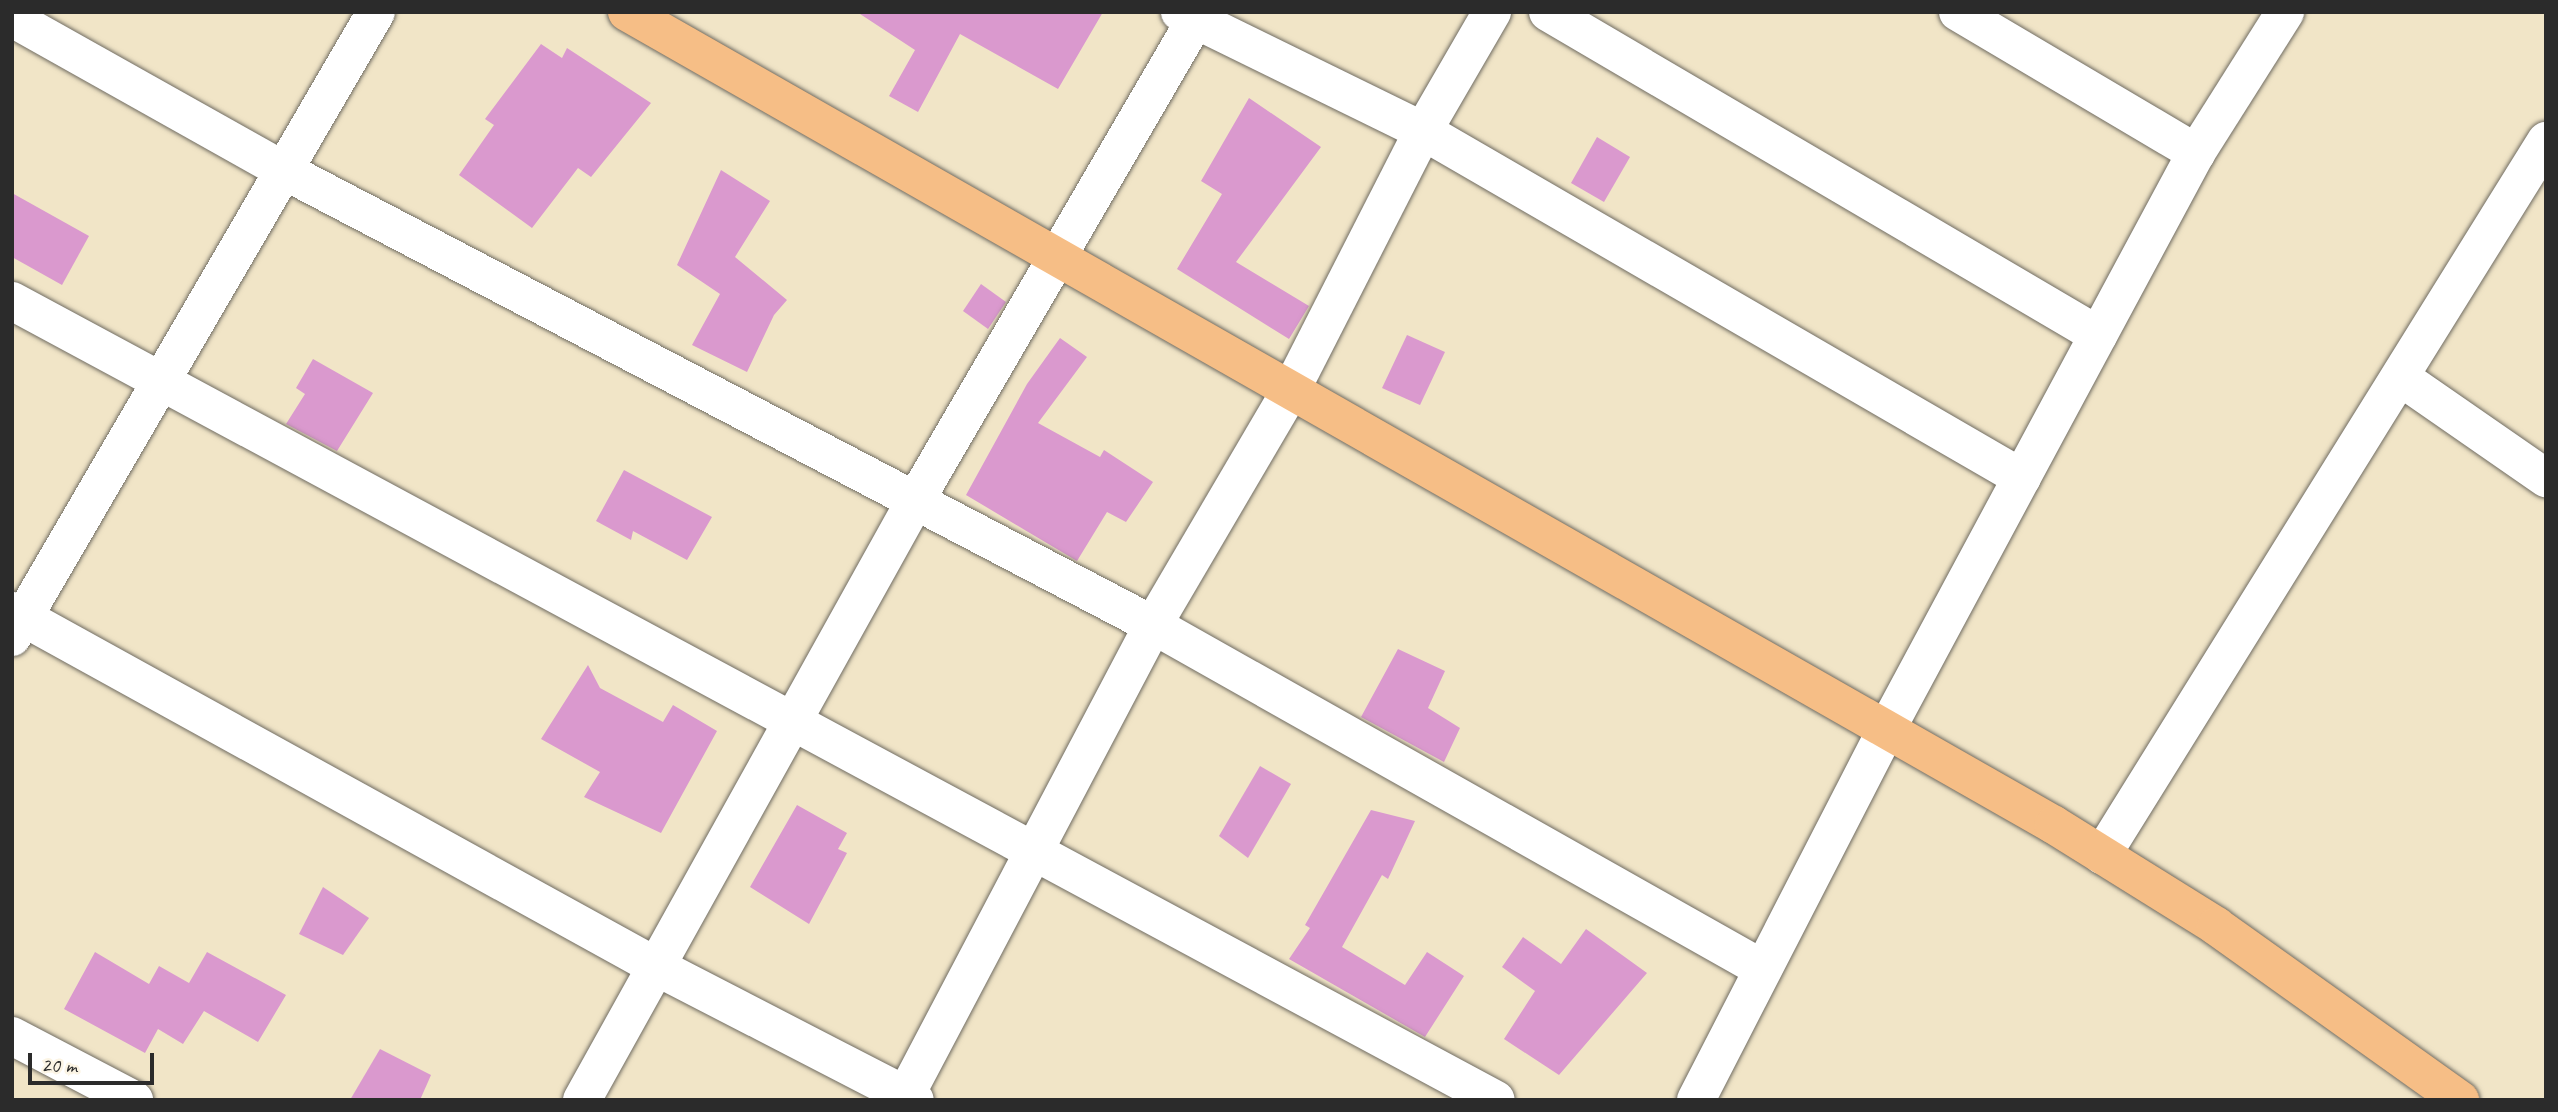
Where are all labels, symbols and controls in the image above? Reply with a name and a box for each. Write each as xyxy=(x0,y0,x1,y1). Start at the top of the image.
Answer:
scale bar xyxy=(32,1038,158,1082)
text: 20 m xyxy=(41,1052,77,1078)

